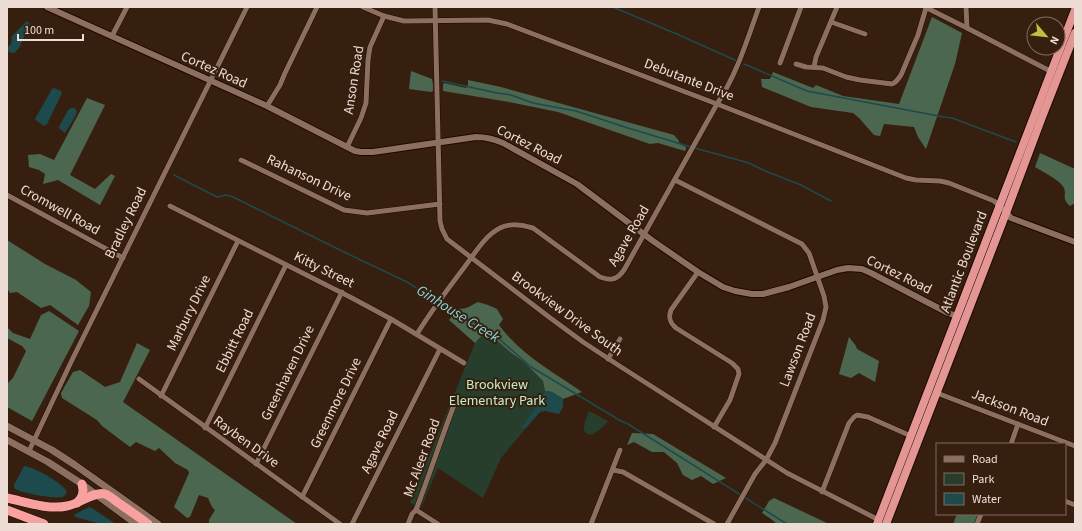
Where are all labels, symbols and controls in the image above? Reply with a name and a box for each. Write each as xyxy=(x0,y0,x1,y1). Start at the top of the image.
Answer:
scale bar xyxy=(18,16,83,42)
north arrow xyxy=(1026,16,1066,56)
text: 100 m xyxy=(24,22,54,39)
text: N xyxy=(1046,34,1063,47)
street label: Anson Road xyxy=(339,44,369,116)
street label: Cortez Road xyxy=(178,46,250,94)
street label: Debutante Drive xyxy=(641,54,737,106)
street label: Cortez Road xyxy=(493,120,565,170)
street label: Rahanson Drive xyxy=(263,150,355,206)
street label: Cromwell Road xyxy=(16,180,104,240)
street label: Bradley Road xyxy=(100,184,152,262)
street label: Agave Road xyxy=(603,202,655,270)
street label: Atlantic Boulevard xyxy=(935,208,993,316)
street label: Kitty Street xyxy=(290,247,358,293)
street label: Cortez Road xyxy=(863,251,935,299)
street label: Brookview Drive South xyxy=(507,267,627,361)
street label: Marbury Drive xyxy=(162,272,216,354)
water label: Ginhouse Creek xyxy=(412,280,504,348)
street label: Ebbitt Road xyxy=(211,306,259,376)
street label: Lawson Road xyxy=(775,310,821,390)
street label: Greenhaven Drive xyxy=(256,322,320,424)
street label: Greenmore Drive xyxy=(305,354,367,452)
park label: Brookview Elementary Park xyxy=(449,375,545,411)
street label: Jackson Road xyxy=(969,384,1051,432)
street label: Agave Road xyxy=(356,407,404,477)
street label: Rayben Drive xyxy=(209,411,283,473)
street label: Mc Aleer Road xyxy=(399,416,445,500)
legend xyxy=(936,443,1066,515)
text: Road xyxy=(972,451,998,468)
text: Park xyxy=(972,471,994,488)
text: Water xyxy=(972,491,1002,508)

